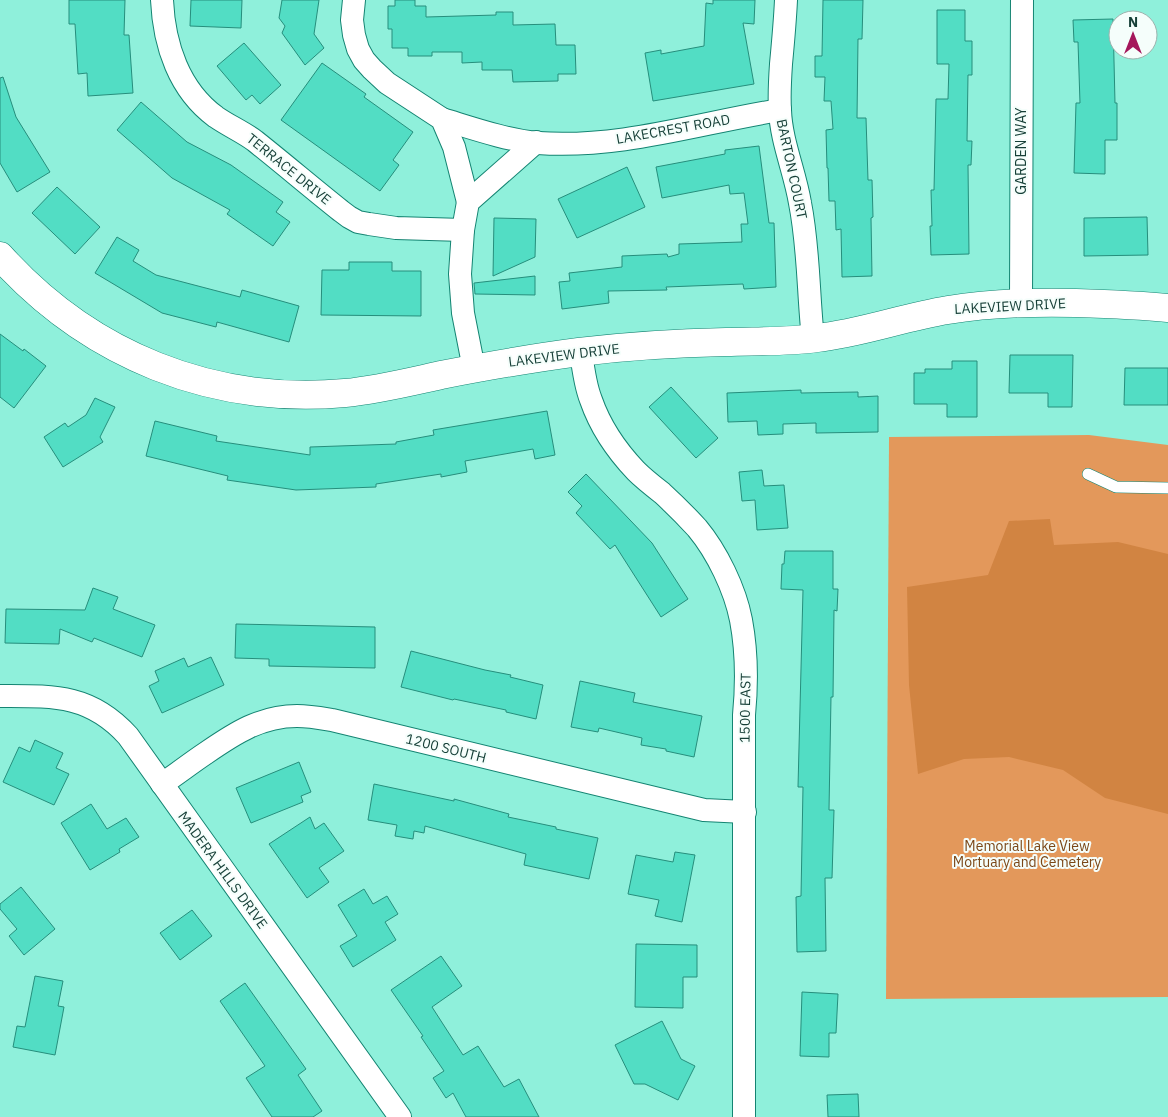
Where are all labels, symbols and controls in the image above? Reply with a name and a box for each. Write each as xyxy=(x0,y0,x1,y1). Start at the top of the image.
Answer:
north arrow xyxy=(1108,10,1158,60)
text: N xyxy=(1128,13,1138,31)
street label: GARDEN WAY xyxy=(1012,107,1030,195)
street label: LAKECREST ROAD xyxy=(615,110,731,148)
street label: BARTON COURT xyxy=(773,117,811,221)
street label: TERRACE DRIVE xyxy=(243,129,335,209)
street label: LAKEVIEW DRIVE xyxy=(954,294,1066,318)
street label: LAKEVIEW DRIVE xyxy=(507,339,621,371)
street label: 1500 EAST xyxy=(735,673,755,743)
street label: 1200 SOUTH xyxy=(404,729,488,767)
street label: MADERA HILLS DRIVE xyxy=(174,808,272,932)
park label: Memorial Lake View Mortuary and Cemetery xyxy=(953,837,1101,871)

